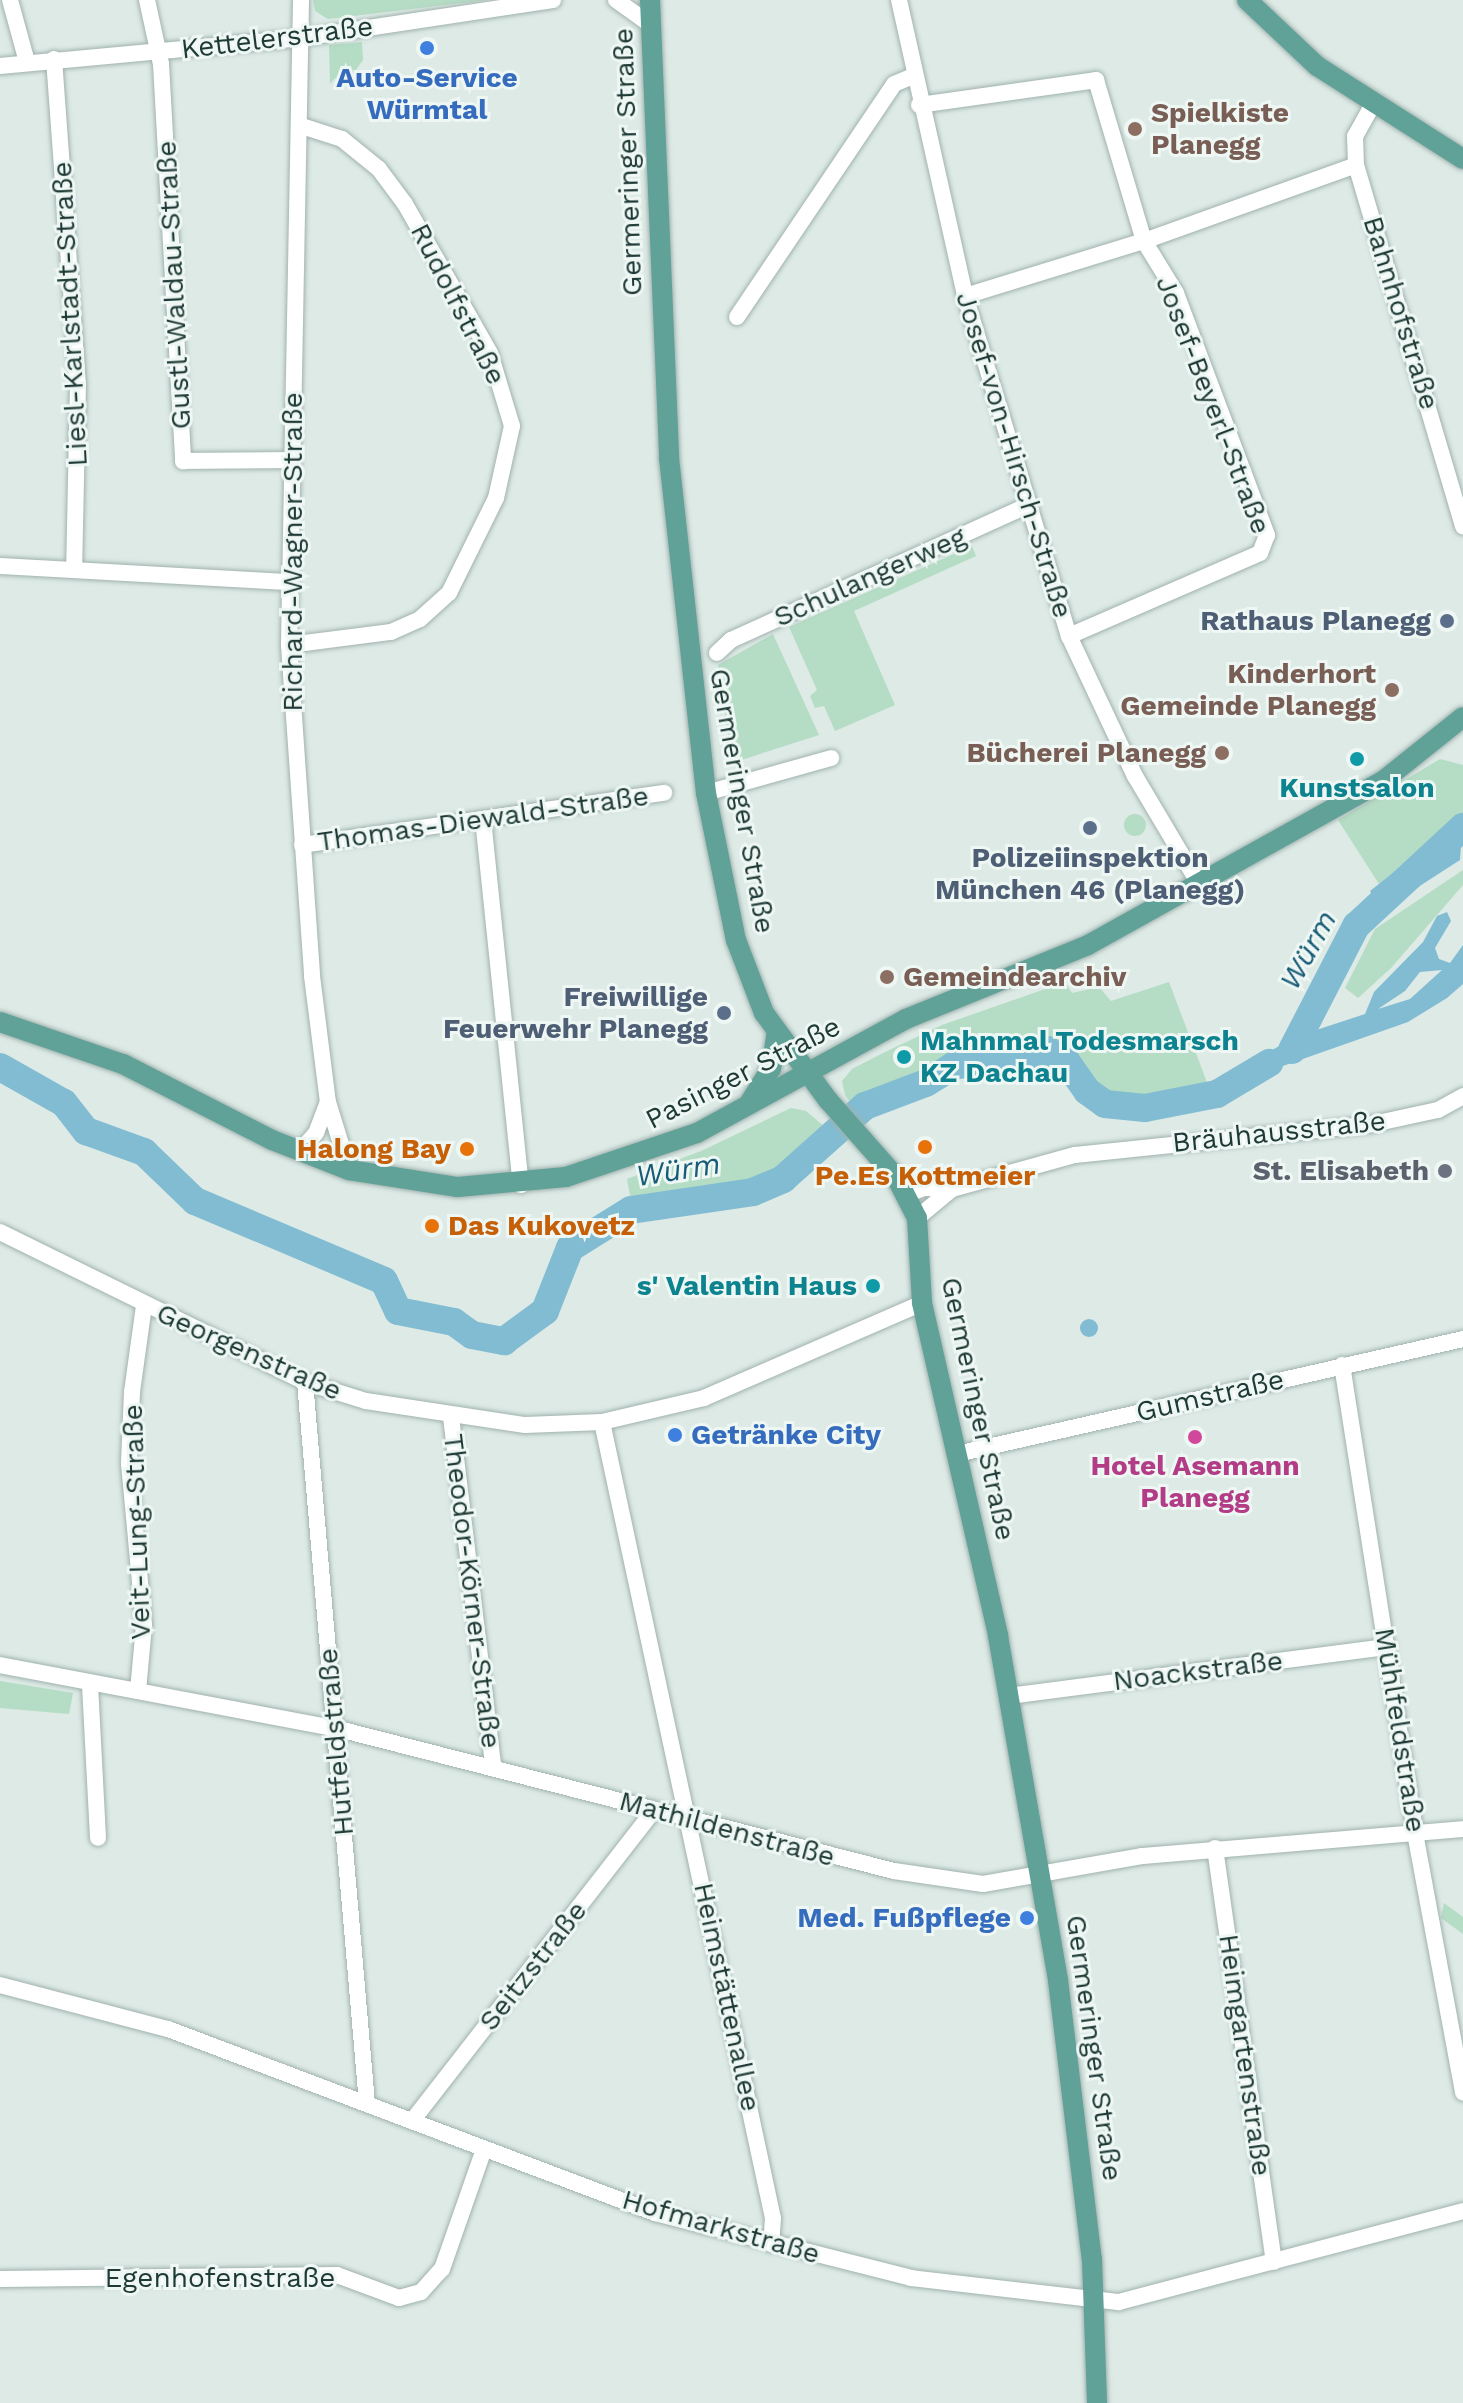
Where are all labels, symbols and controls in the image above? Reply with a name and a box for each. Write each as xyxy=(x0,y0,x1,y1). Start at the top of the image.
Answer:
street label: Kettelerstraße xyxy=(179,10,375,66)
street label: Germeringer Straße xyxy=(607,27,649,297)
marker: Auto-Service Würmtal xyxy=(418,39,436,57)
place label: Auto-Service Würmtal xyxy=(336,61,518,127)
place label: Spielkiste Planegg xyxy=(1151,96,1289,162)
marker: Spielkiste Planegg xyxy=(1126,120,1144,138)
street label: Gustl-Waldau-Straße xyxy=(150,140,198,430)
street label: Liesl-Karlstadt-Straße xyxy=(45,161,95,467)
street label: Bahnhofstraße xyxy=(1356,212,1446,414)
street label: Rudolfstraße xyxy=(403,218,513,390)
street label: Josef-Beyerl-Straße xyxy=(1148,271,1278,539)
street label: Josef-von-Hirsch-Straße xyxy=(948,288,1080,622)
street label: Richard-Wagner-Straße xyxy=(276,392,310,712)
street label: Schulangerweg xyxy=(769,520,971,634)
place label: Rathaus Planegg xyxy=(1200,604,1431,638)
marker: Rathaus Planegg xyxy=(1438,612,1456,630)
place label: Kinderhort Gemeinde Planegg xyxy=(1120,657,1376,723)
street label: Germeringer Straße xyxy=(702,666,782,936)
marker: Kinderhort Gemeinde Planegg xyxy=(1383,681,1401,699)
place label: Bücherei Planegg xyxy=(966,736,1206,770)
marker: Bücherei Planegg xyxy=(1213,744,1231,762)
marker: Kunstsalon xyxy=(1348,750,1366,768)
place label: Kunstsalon xyxy=(1279,771,1435,805)
street label: Thomas-Diewald-Straße xyxy=(315,779,651,859)
marker: Polizeiinspektion München 46 (Planegg) xyxy=(1081,819,1099,837)
place label: Polizeiinspektion München 46 (Planegg) xyxy=(935,841,1245,907)
water label: Würm xyxy=(1272,904,1344,996)
place label: Gemeindearchiv xyxy=(903,960,1126,994)
marker: Gemeindearchiv xyxy=(878,968,896,986)
place label: Freiwillige Feuerwehr Planegg xyxy=(443,980,708,1046)
marker: Freiwillige Feuerwehr Planegg xyxy=(715,1004,733,1022)
street label: Pasinger Straße xyxy=(640,1009,846,1137)
place label: Mahnmal Todesmarsch KZ Dachau xyxy=(920,1024,1240,1090)
marker: Mahnmal Todesmarsch KZ Dachau xyxy=(895,1048,913,1066)
street label: Bräuhausstraße xyxy=(1171,1104,1387,1160)
place label: Halong Bay xyxy=(297,1132,451,1166)
marker: Pe.Es Kottmeier xyxy=(916,1138,934,1156)
marker: Halong Bay xyxy=(458,1140,476,1158)
water label: Würm xyxy=(633,1146,723,1194)
place label: St. Elisabeth xyxy=(1253,1154,1429,1188)
place label: Pe.Es Kottmeier xyxy=(815,1159,1035,1193)
marker: St. Elisabeth xyxy=(1436,1162,1454,1180)
place label: Das Kukovetz xyxy=(448,1209,635,1243)
marker: Das Kukovetz xyxy=(423,1217,441,1235)
place label: s' Valentin Haus xyxy=(636,1269,857,1303)
street label: Germeringer Straße xyxy=(934,1274,1022,1544)
marker: s' Valentin Haus xyxy=(864,1277,882,1295)
street label: Georgenstraße xyxy=(151,1296,347,1408)
street label: Gumstraße xyxy=(1133,1363,1287,1429)
street label: Veit-Lung-Straße xyxy=(116,1404,158,1640)
place label: Getränke City xyxy=(691,1418,881,1452)
marker: Getränke City xyxy=(666,1426,684,1444)
marker: Hotel Asemann Planegg xyxy=(1186,1428,1204,1446)
street label: Theodor-Körner-Straße xyxy=(436,1432,508,1750)
place label: Hotel Asemann Planegg xyxy=(1090,1449,1300,1515)
street label: Mühlfeldstraße xyxy=(1367,1625,1433,1835)
street label: Noackstraße xyxy=(1111,1644,1285,1698)
street label: Hutfeldstraße xyxy=(311,1647,361,1837)
street label: Mathildenstraße xyxy=(615,1784,839,1874)
street label: Heimstättenallee xyxy=(686,1880,768,2114)
street label: Seitzstraße xyxy=(472,1895,594,2037)
place label: Med. Fußpflege xyxy=(797,1901,1011,1935)
marker: Med. Fußpflege xyxy=(1018,1909,1036,1927)
street label: Germeringer Straße xyxy=(1059,1913,1129,2183)
street label: Heimgartenstraße xyxy=(1211,1932,1279,2178)
street label: Hofmarkstraße xyxy=(618,2183,824,2271)
street label: Egenhofenstraße xyxy=(104,2261,336,2295)

